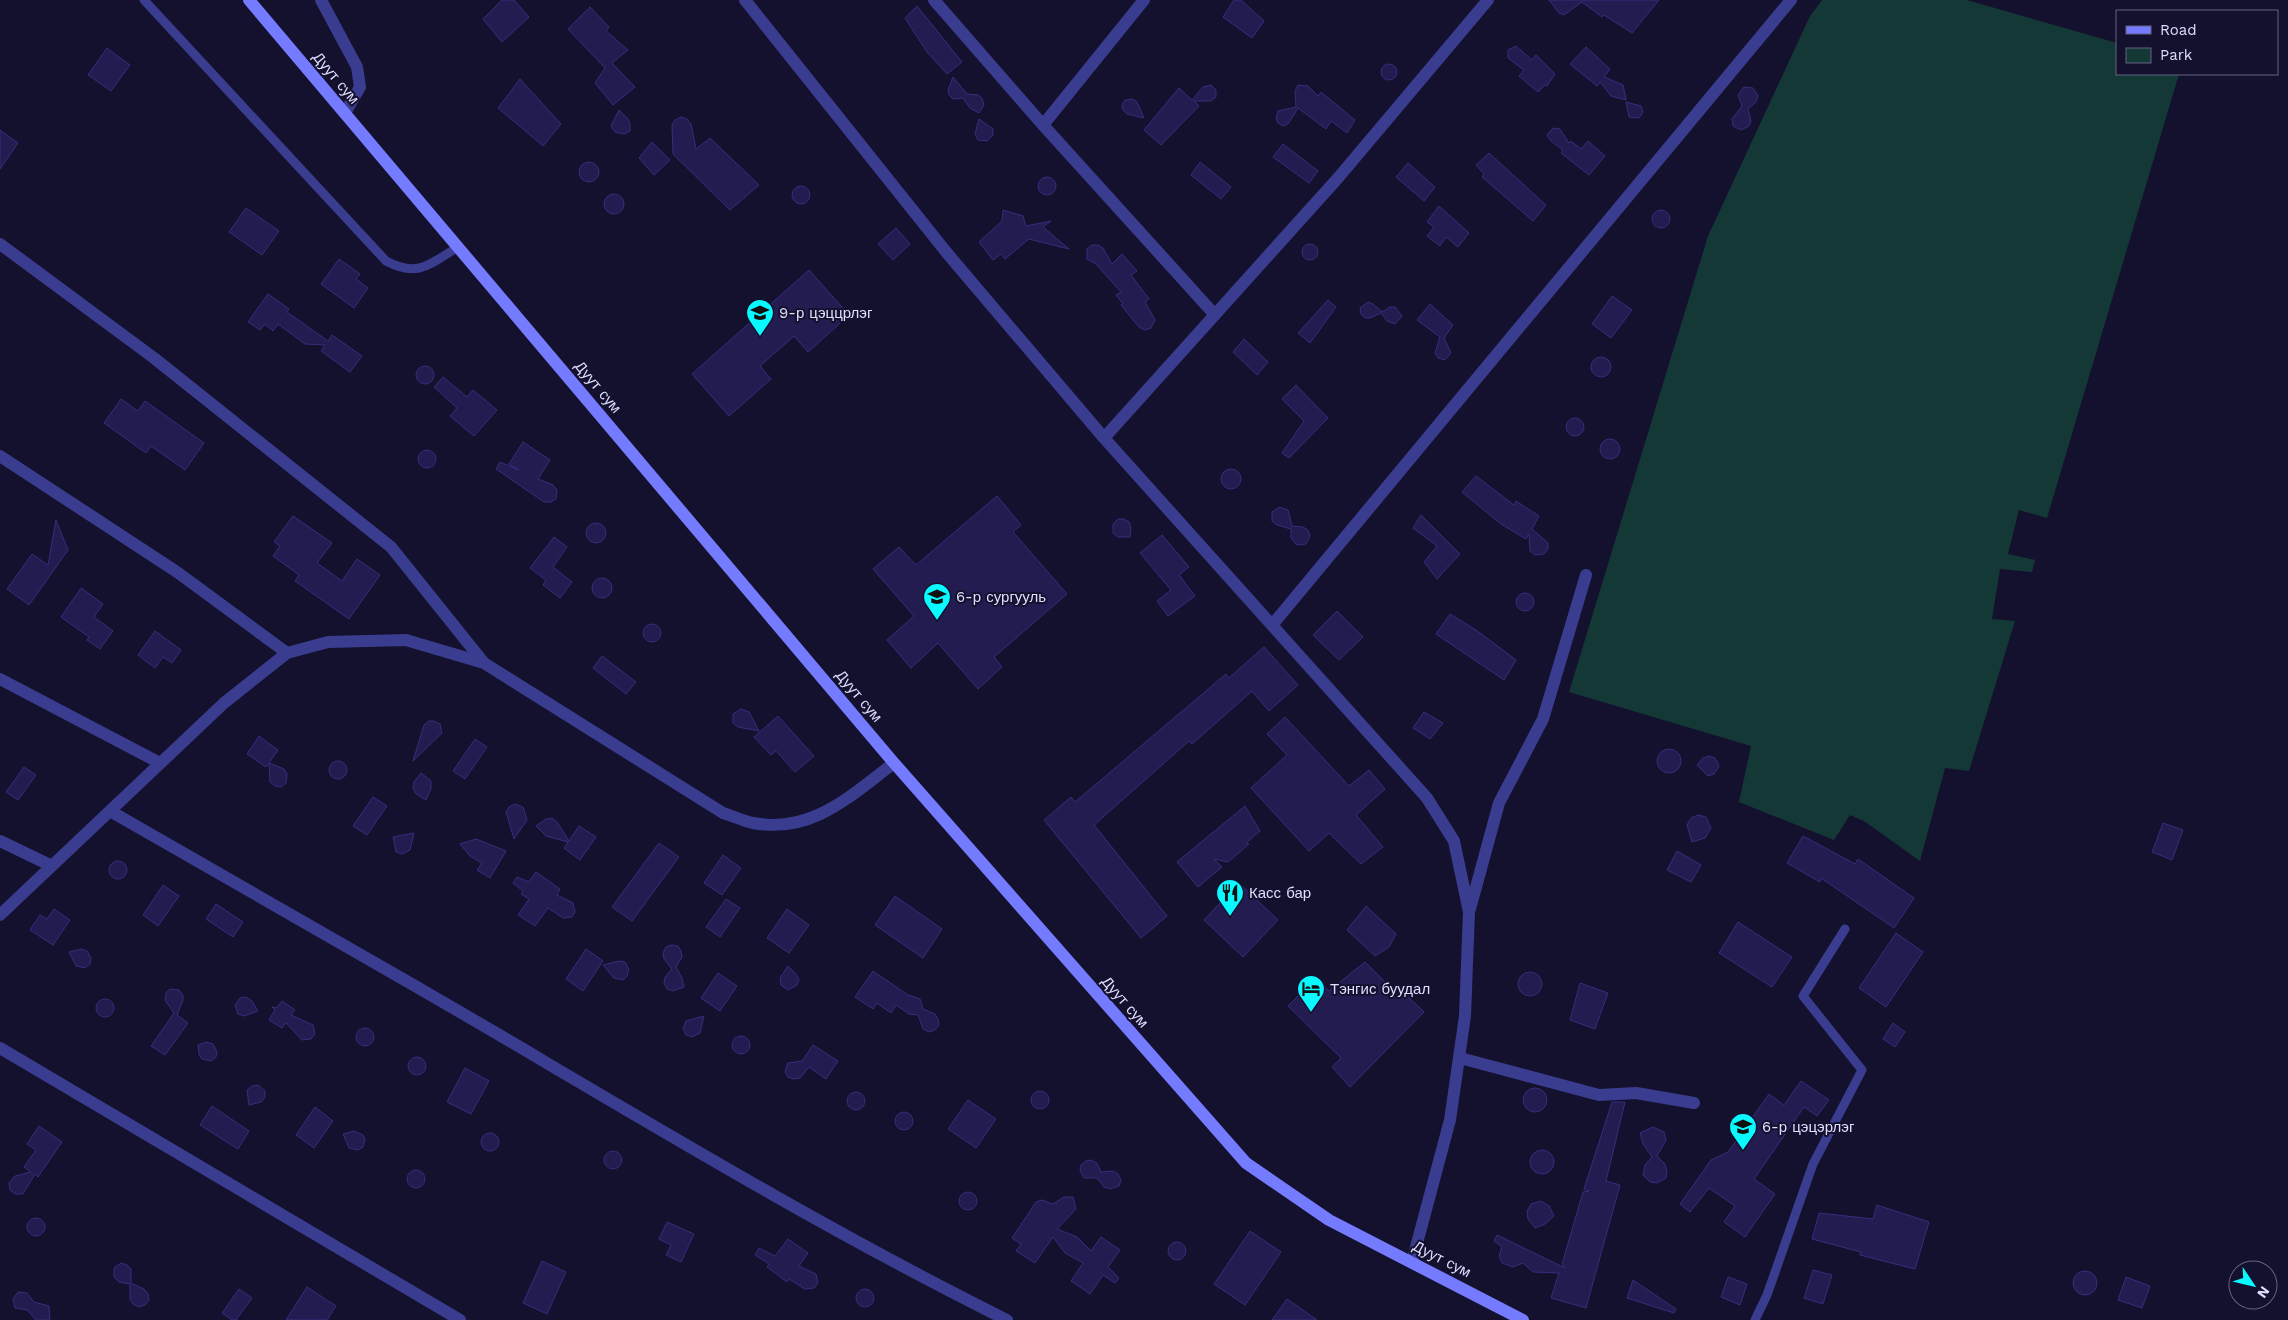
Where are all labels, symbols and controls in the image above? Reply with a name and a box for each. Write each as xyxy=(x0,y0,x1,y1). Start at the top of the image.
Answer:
legend xyxy=(2116,10,2278,75)
text: Road xyxy=(2160,21,2197,39)
text: Park xyxy=(2160,46,2193,64)
street label: Дуут сум xyxy=(309,48,363,108)
school or university icon: 9-р цэццрлэг xyxy=(745,298,775,337)
place label: 9-р цэццрлэг xyxy=(779,304,873,322)
street label: Дуут сум xyxy=(571,357,625,417)
school or university icon: 6-р сургууль xyxy=(922,582,952,621)
place label: 6-р сургууль xyxy=(956,588,1046,606)
street label: Дуут сум xyxy=(832,666,886,726)
restaurant icon: Касс бар xyxy=(1215,878,1245,917)
place label: Касс бар xyxy=(1249,884,1311,902)
street label: Дуут сум xyxy=(1098,972,1152,1032)
hotel icon: Тэнгис буудал xyxy=(1296,974,1326,1013)
place label: Тэнгис буудал xyxy=(1330,980,1430,998)
school or university icon: 6-р цэцэрлэг xyxy=(1728,1112,1758,1151)
place label: 6-р цэцэрлэг xyxy=(1762,1118,1855,1136)
street label: Дуут сум xyxy=(1410,1237,1474,1281)
north arrow xyxy=(2228,1260,2278,1310)
text: N xyxy=(2254,1284,2273,1301)

